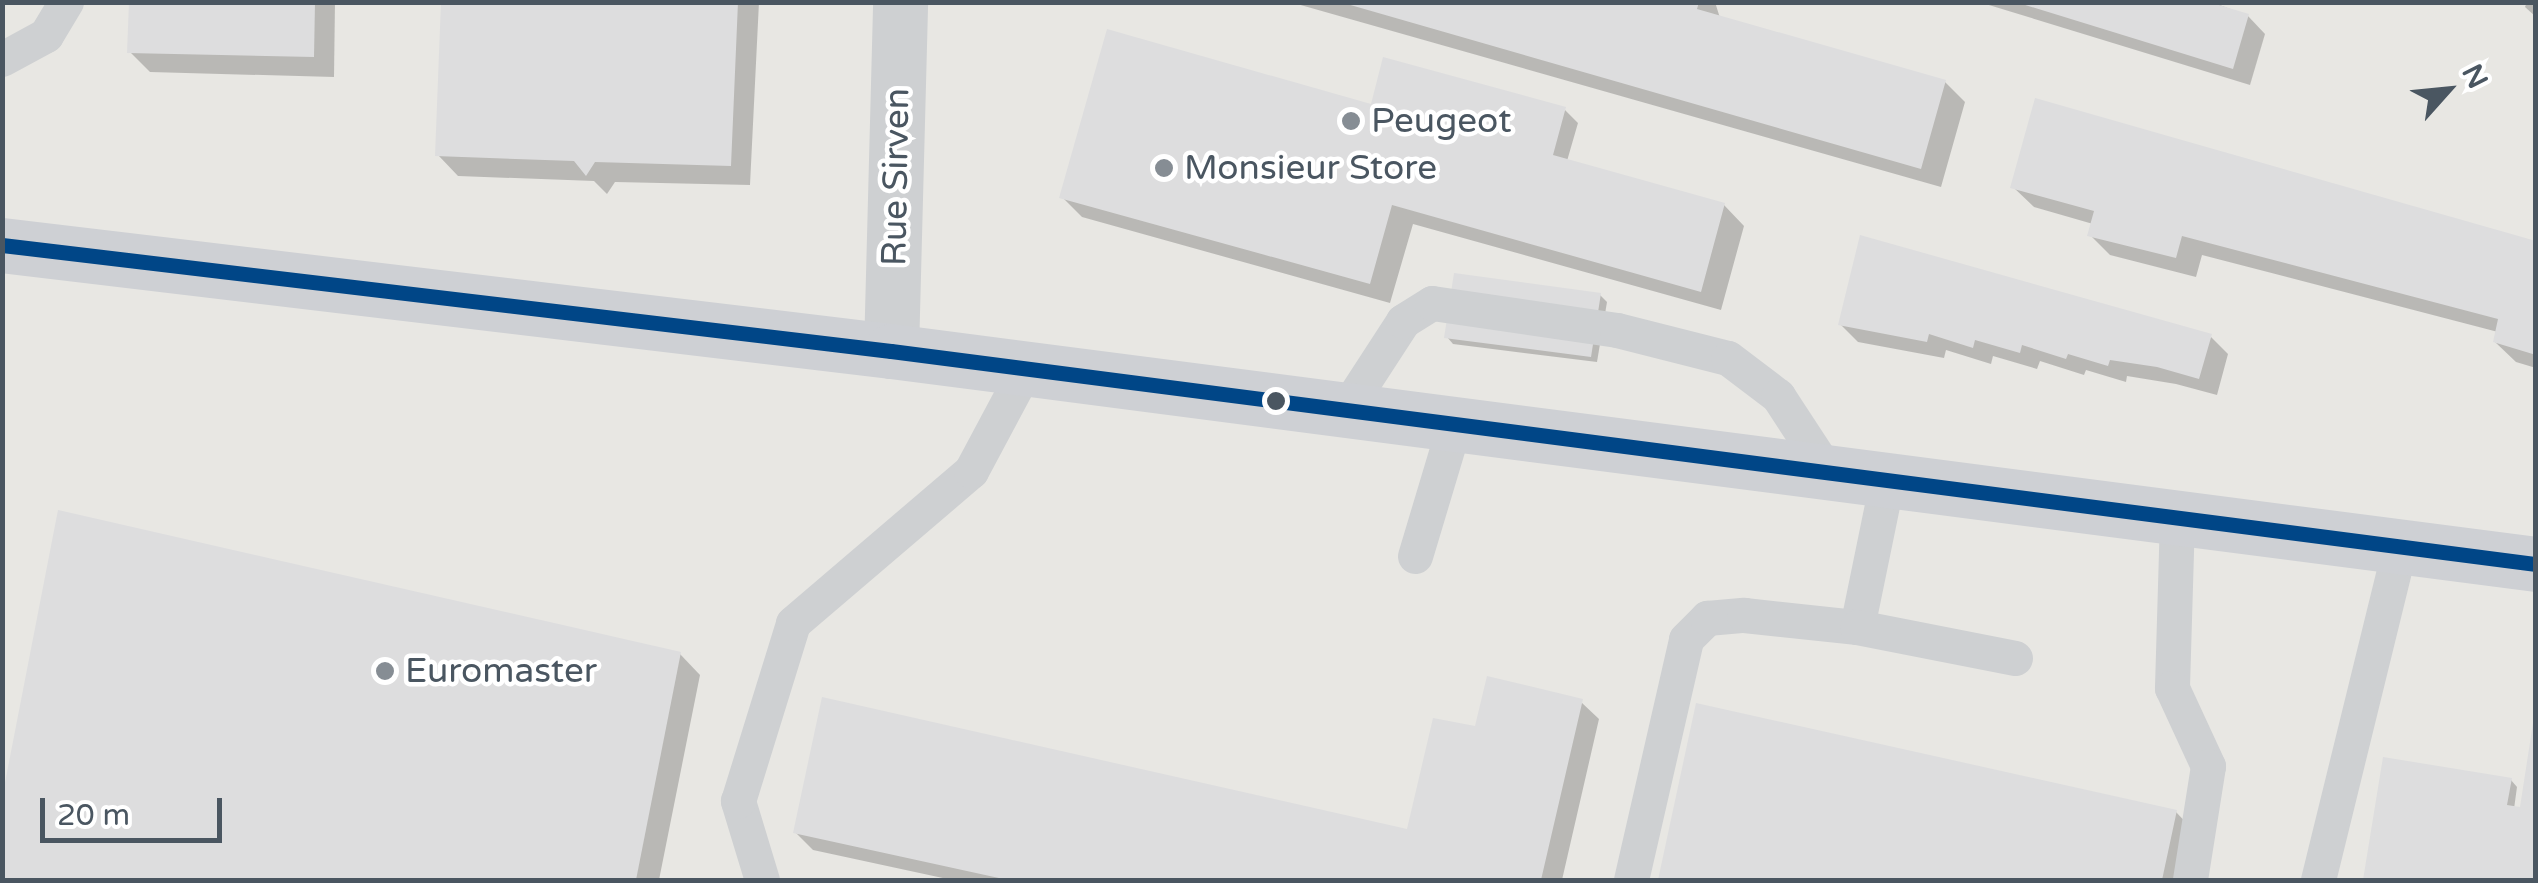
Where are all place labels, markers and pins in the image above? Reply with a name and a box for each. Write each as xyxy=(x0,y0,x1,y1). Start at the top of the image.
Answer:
place label: Peugeot xyxy=(1371,100,1512,142)
marker: Peugeot xyxy=(1340,110,1362,132)
place label: Monsieur Store xyxy=(1184,147,1437,189)
marker: Monsieur Store xyxy=(1153,157,1175,179)
unlabelled marker xyxy=(1266,391,1286,411)
place label: Euromaster xyxy=(405,650,597,692)
marker: Euromaster xyxy=(374,660,396,682)

